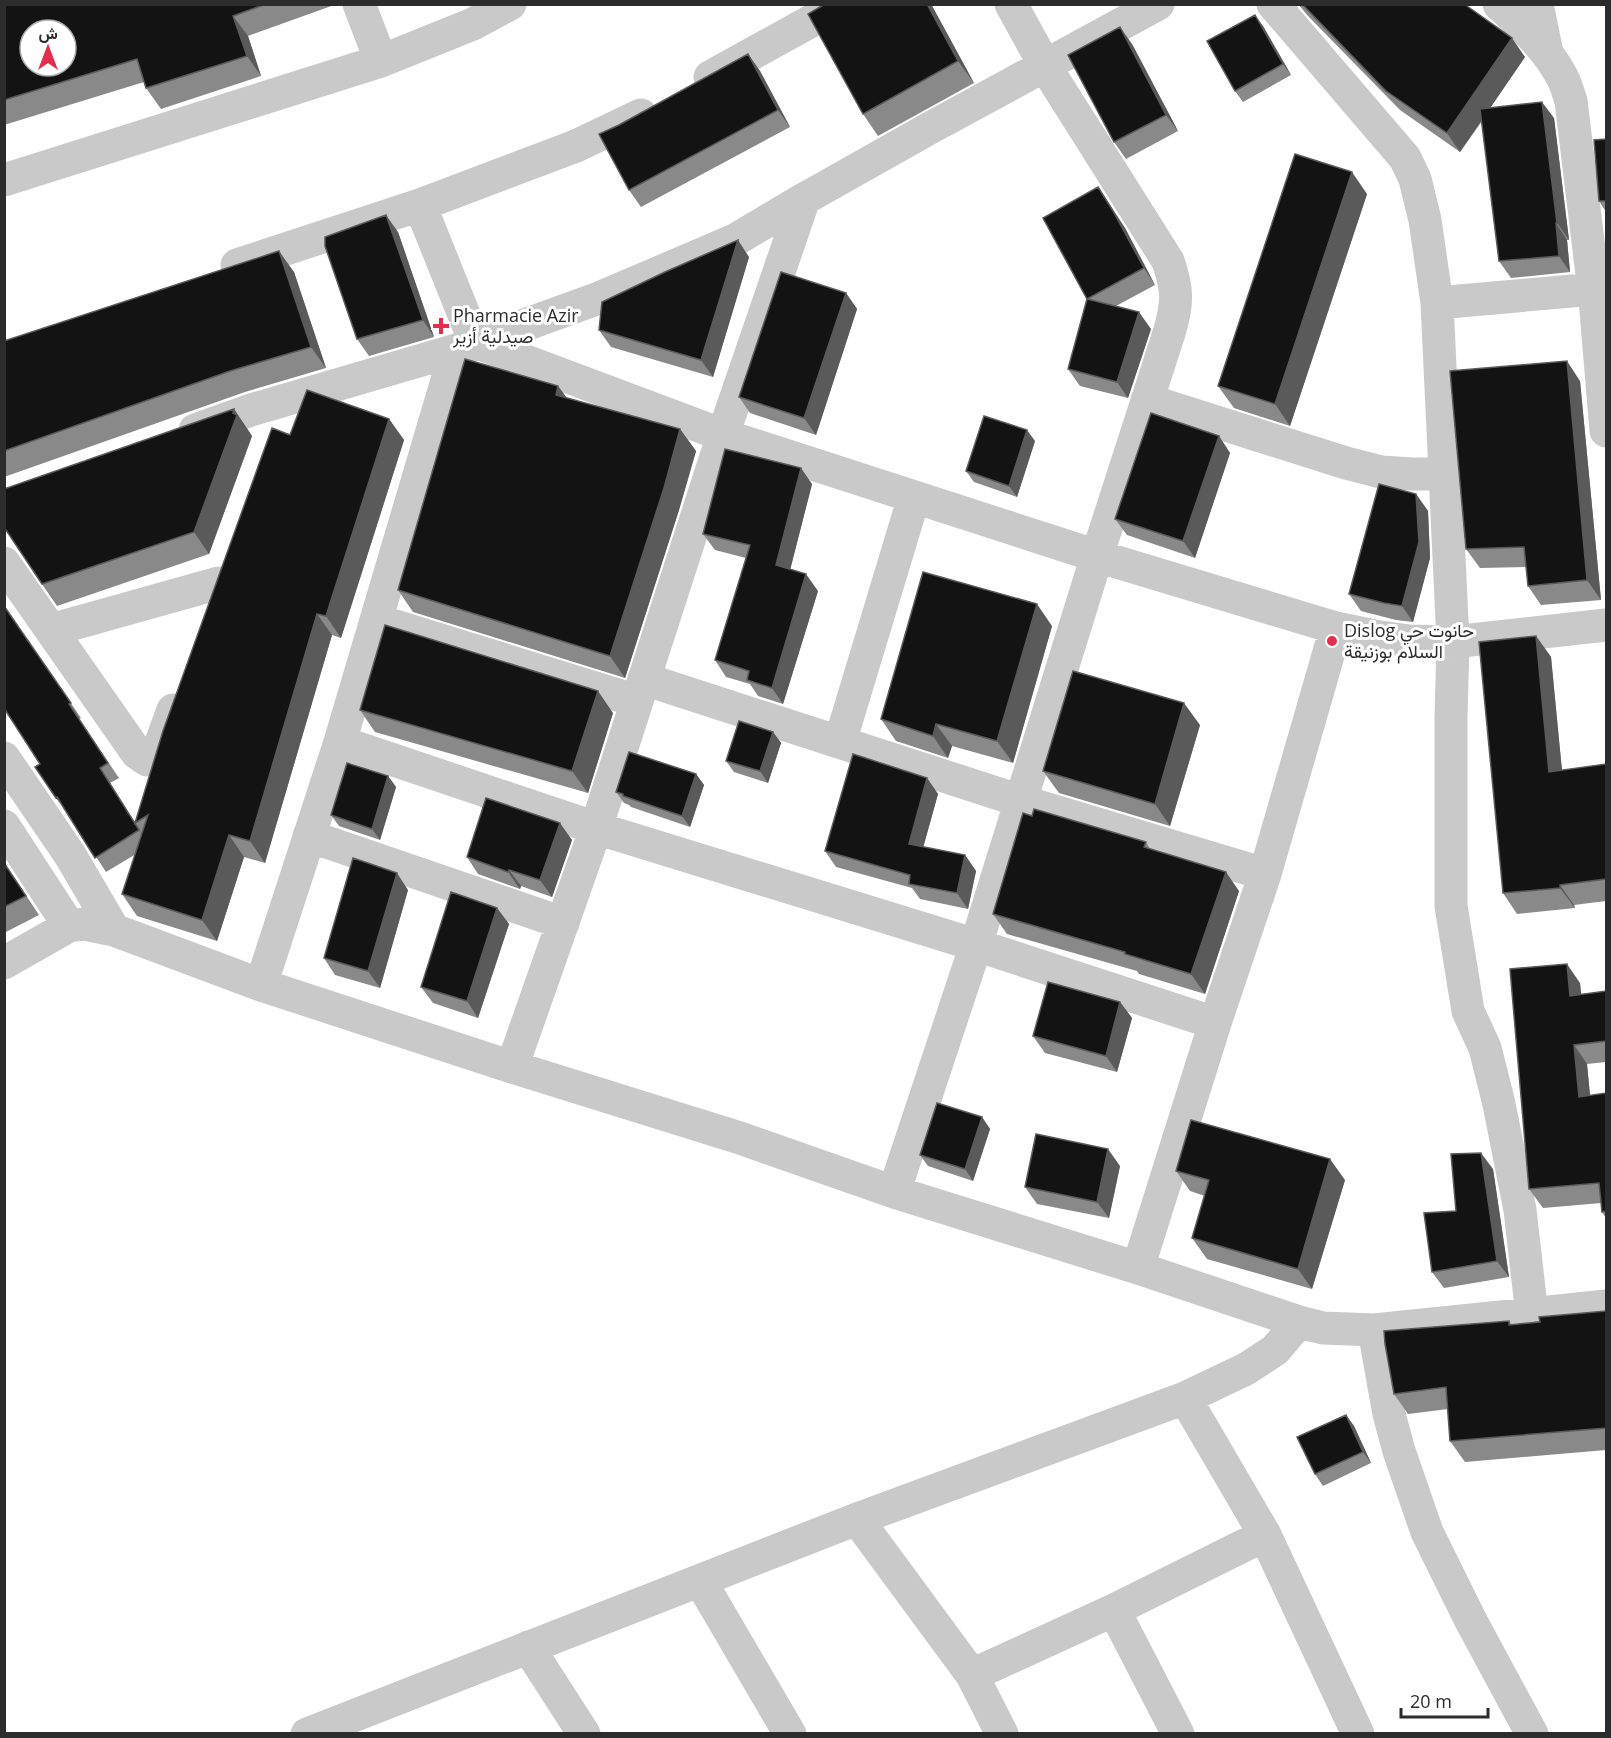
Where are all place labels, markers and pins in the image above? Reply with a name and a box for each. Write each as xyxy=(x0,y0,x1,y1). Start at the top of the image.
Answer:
place label: Pharmacie Azir صيدلية أزير xyxy=(452,303,579,348)
marker: Pharmacie Azir صيدلية أزير xyxy=(434,319,448,333)
place label: Dislog حانوت حي السلام بوزنيقة xyxy=(1344,618,1474,664)
marker: Dislog حانوت حي السلام بوزنيقة xyxy=(1325,634,1339,648)

